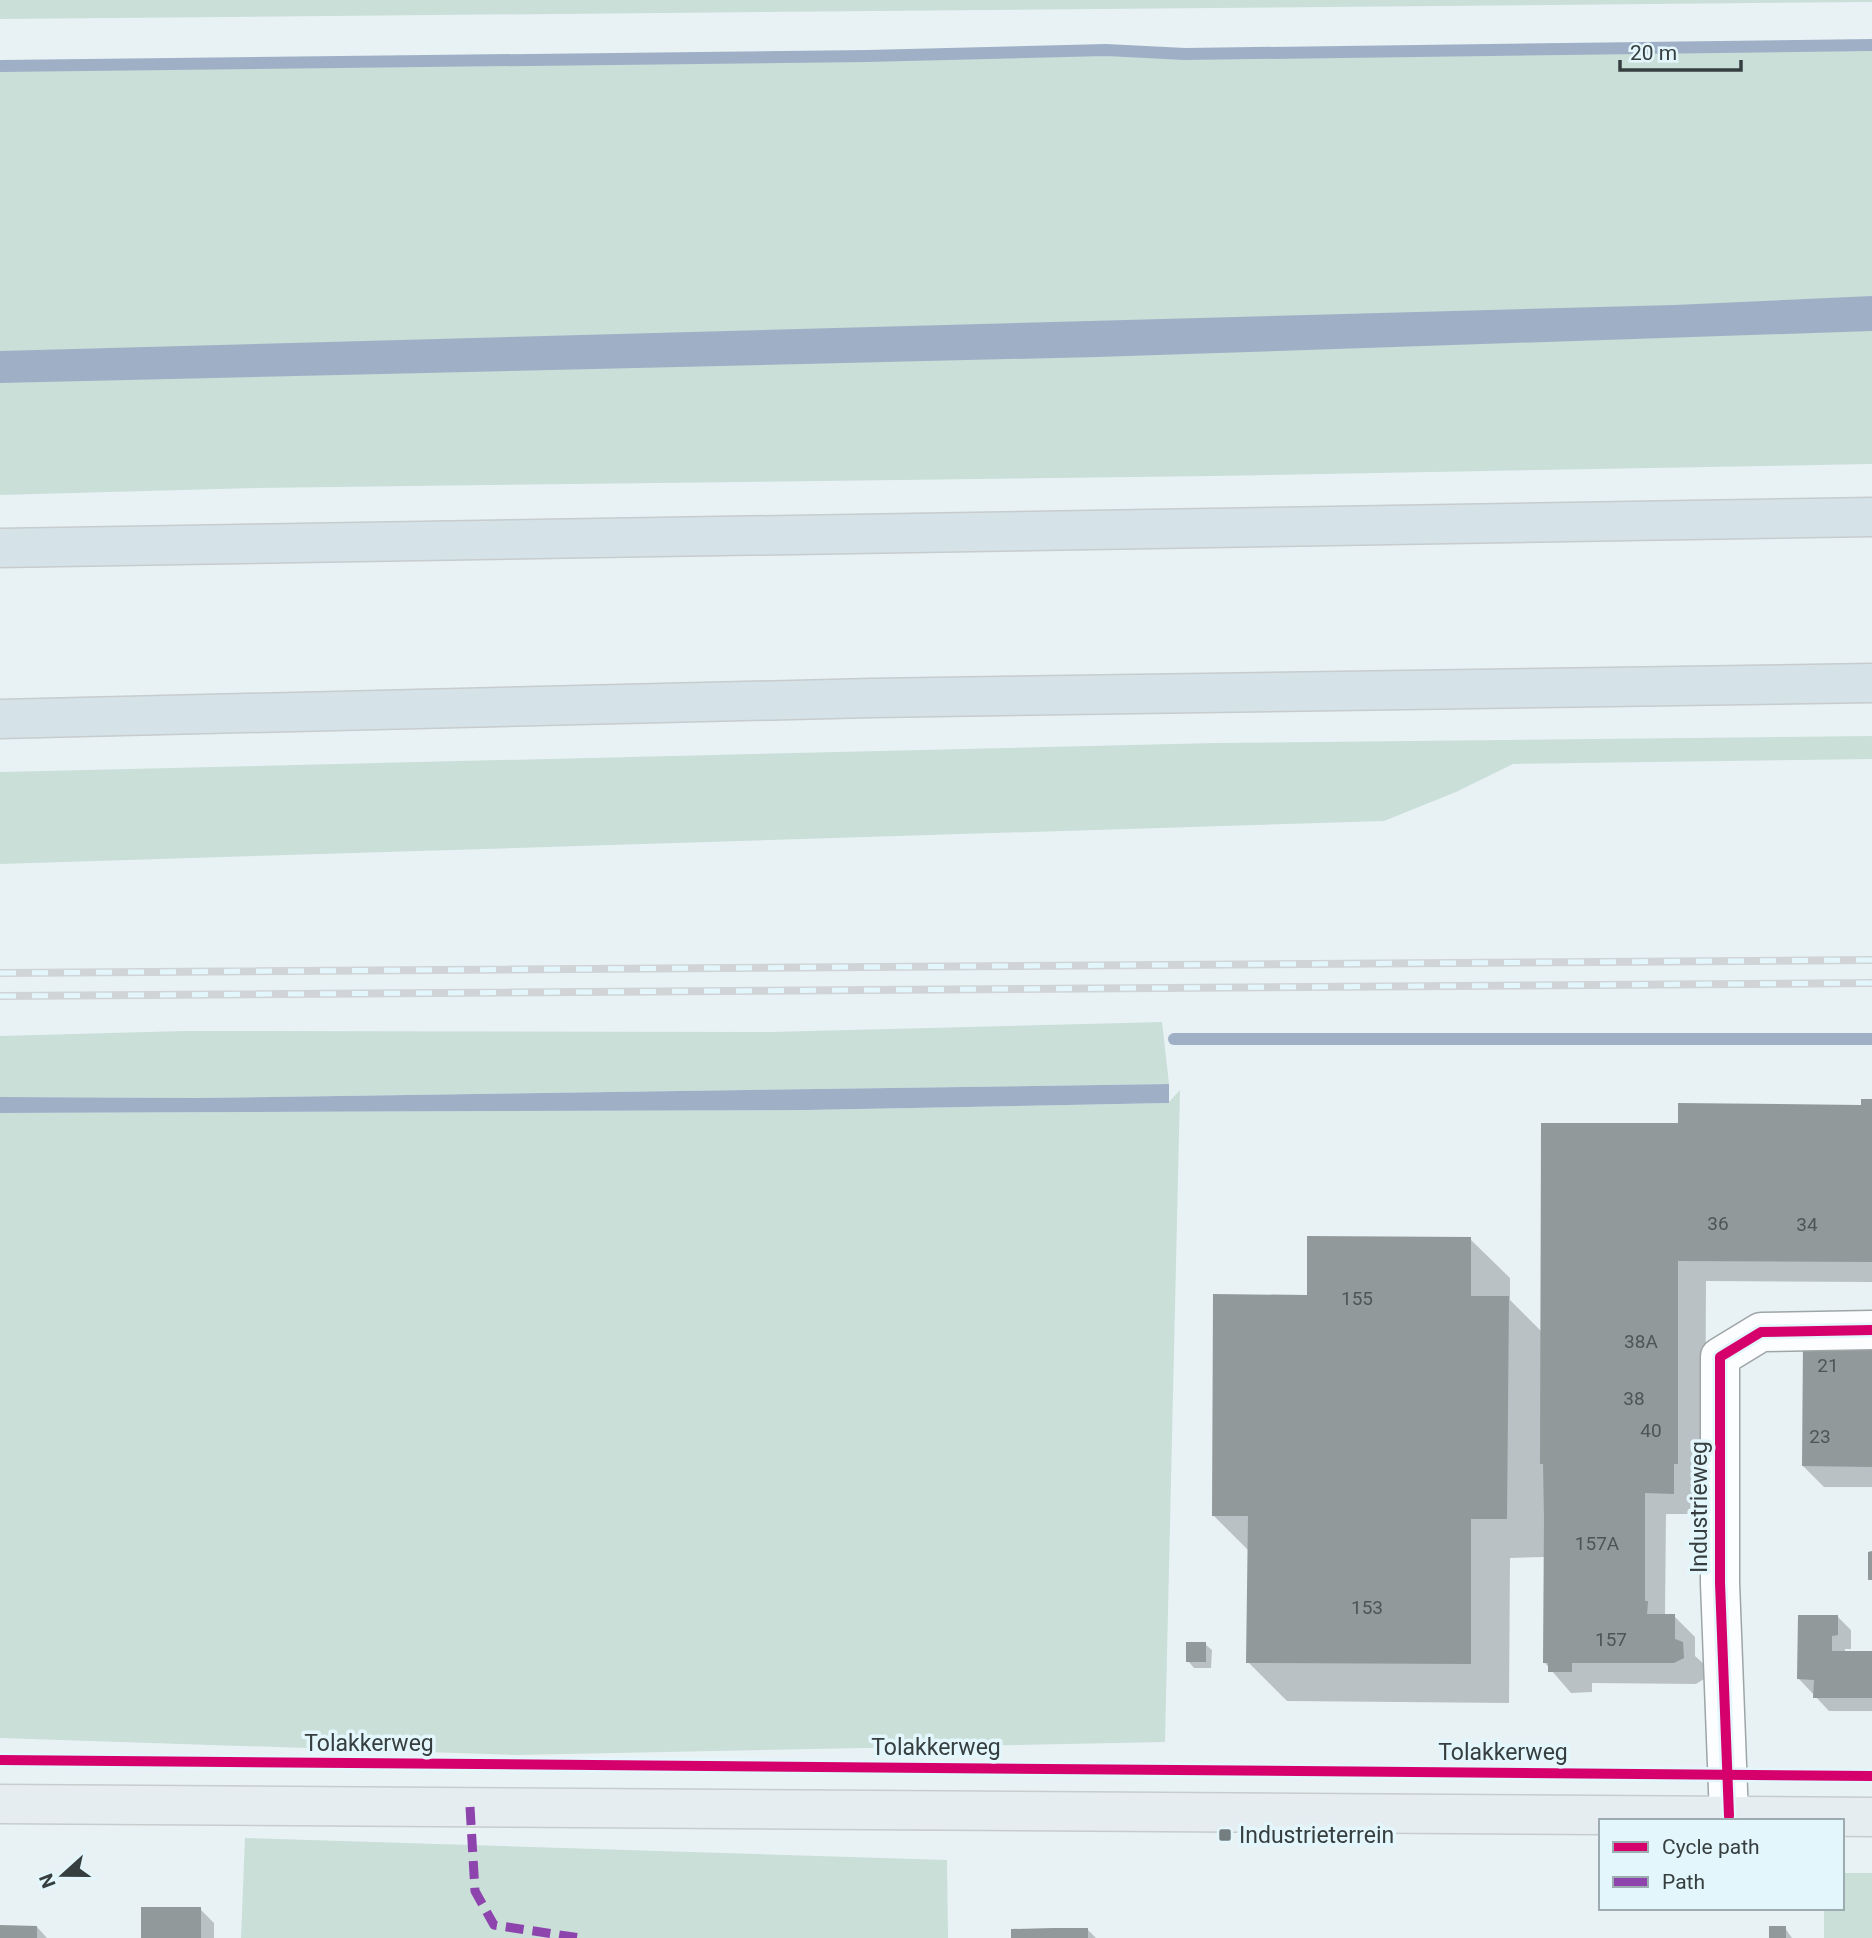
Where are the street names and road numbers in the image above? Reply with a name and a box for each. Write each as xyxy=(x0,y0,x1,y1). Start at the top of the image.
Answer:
street label: Industrieweg xyxy=(1686,1441,1713,1573)
street label: Tolakkerweg xyxy=(304,1730,434,1757)
street label: Tolakkerweg xyxy=(871,1734,1001,1761)
street label: Tolakkerweg xyxy=(1438,1739,1568,1766)

